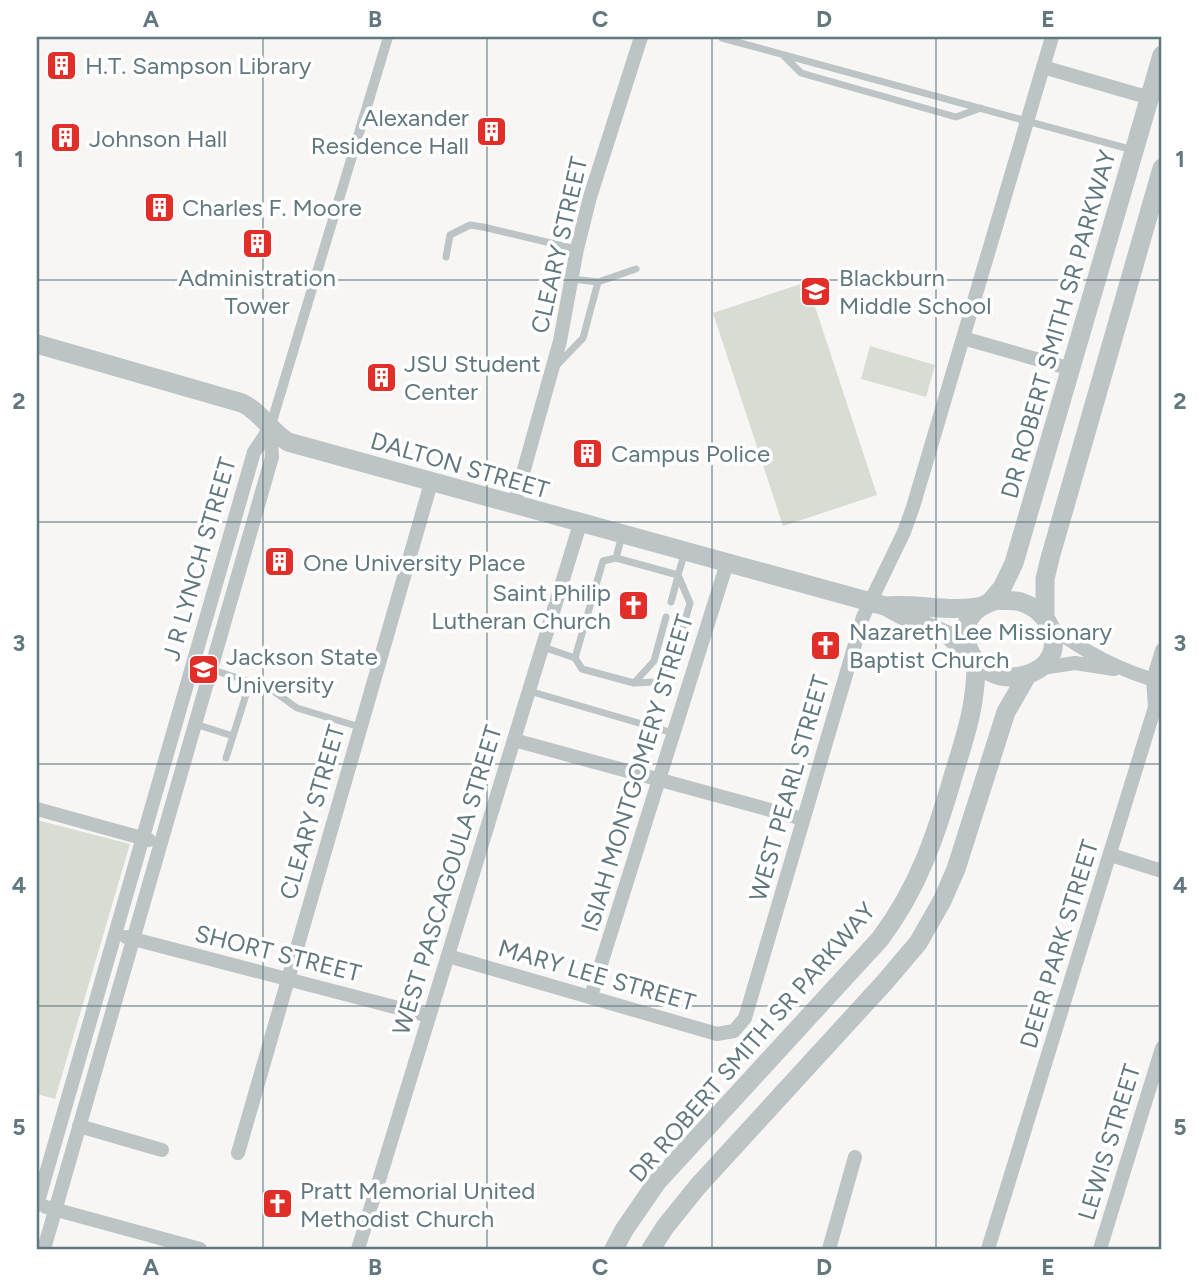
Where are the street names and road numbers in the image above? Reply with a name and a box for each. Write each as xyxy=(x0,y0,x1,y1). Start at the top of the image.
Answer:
street label: DR ROBERT SMITH SR PARKWAY xyxy=(994,146,1122,502)
street label: CLEARY STREET xyxy=(525,154,593,336)
street label: DALTON STREET xyxy=(367,426,553,504)
street label: J R LYNCH STREET xyxy=(156,454,242,664)
street label: ISIAH MONTGOMERY STREET xyxy=(575,611,699,935)
street label: WEST PEARL STREET xyxy=(743,672,835,904)
street label: CLEARY STREET xyxy=(273,721,351,903)
street label: WEST PASCAGOULA STREET xyxy=(386,722,508,1038)
street label: DEER PARK STREET xyxy=(1014,836,1104,1052)
street label: DR ROBERT SMITH SR PARKWAY xyxy=(623,896,882,1188)
street label: SHORT STREET xyxy=(192,918,364,988)
street label: MARY LEE STREET xyxy=(495,933,699,1017)
street label: LEWIS STREET xyxy=(1072,1061,1146,1223)

